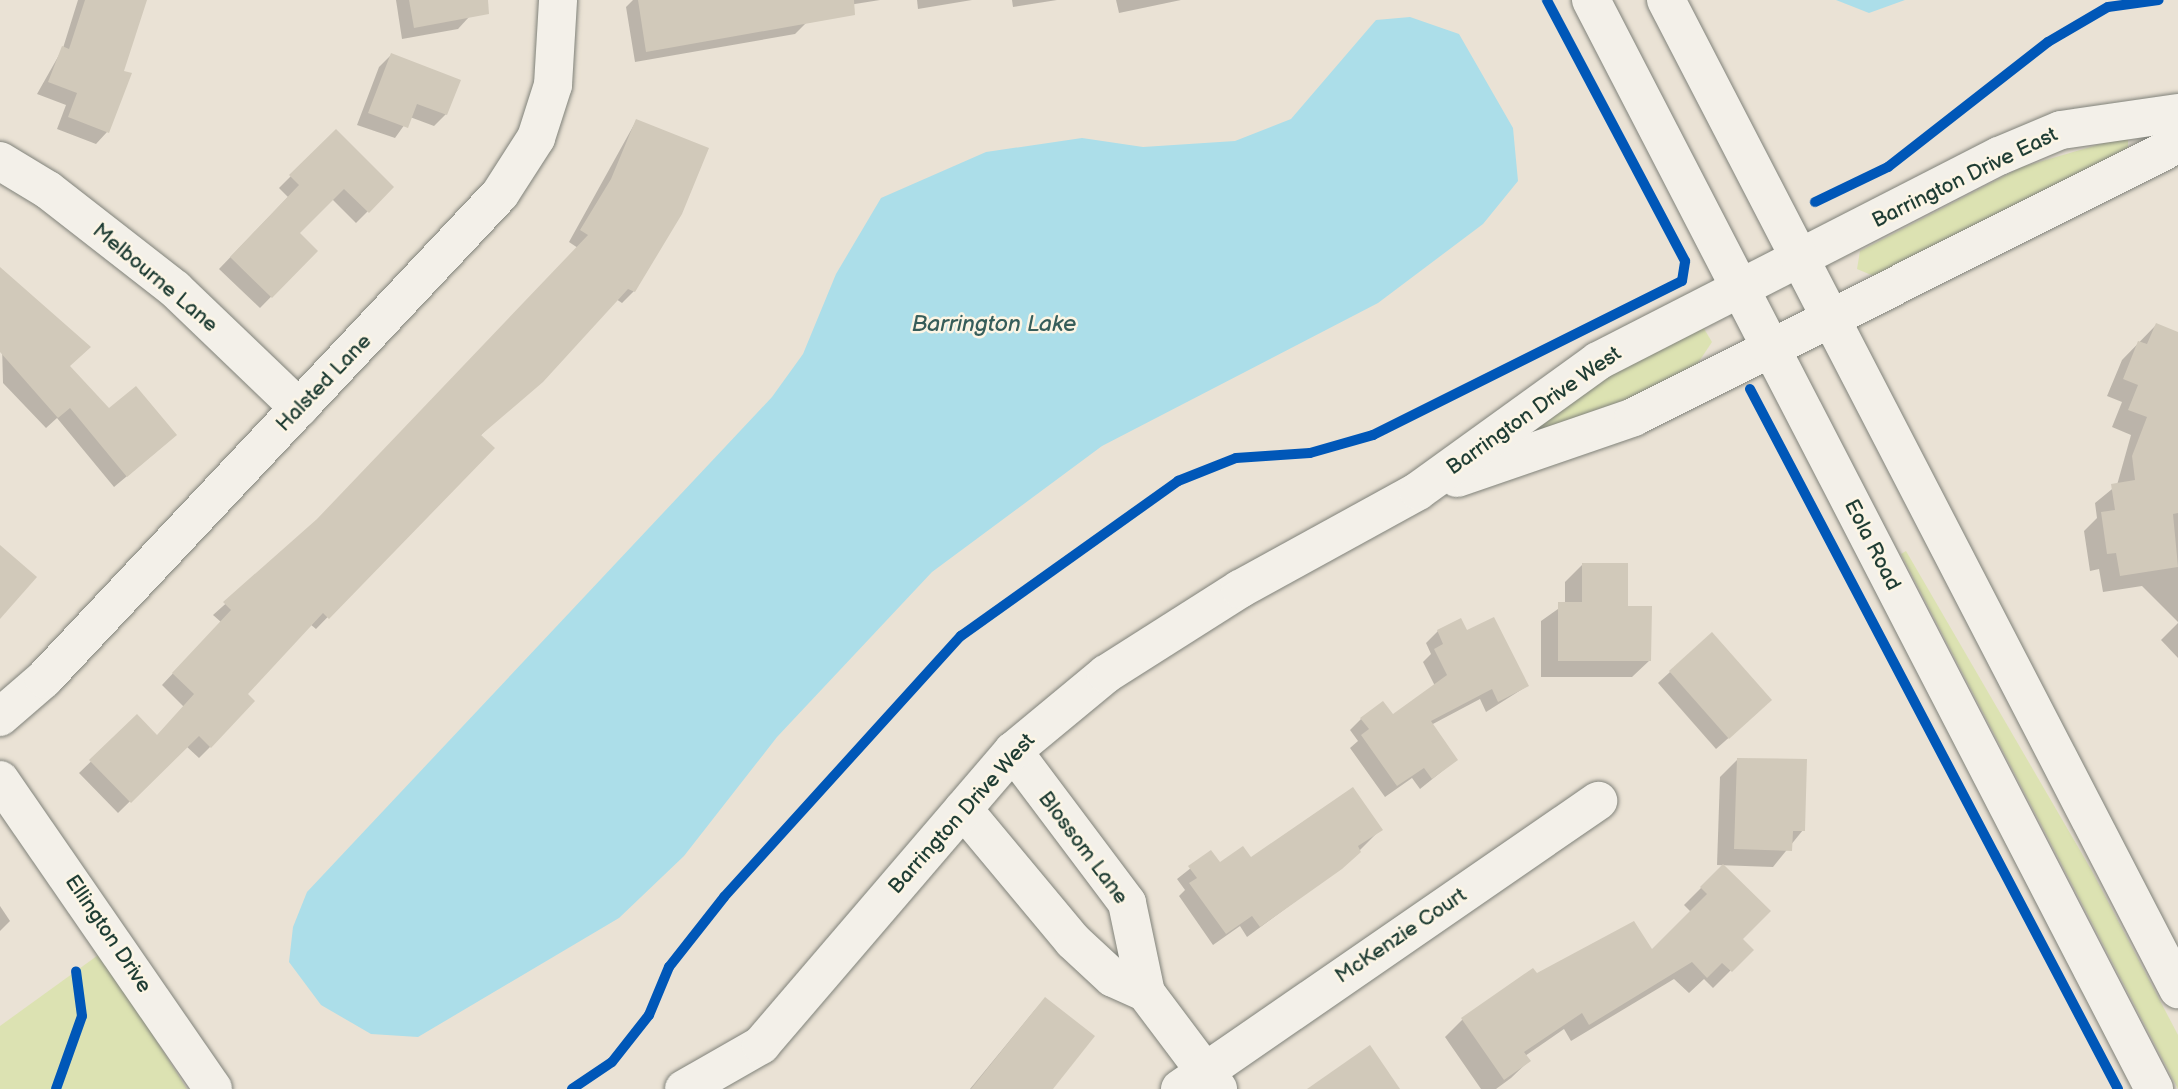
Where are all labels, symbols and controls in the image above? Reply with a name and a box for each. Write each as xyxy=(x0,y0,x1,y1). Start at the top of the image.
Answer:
street label: Barrington Drive East xyxy=(1868,122,2062,234)
street label: Melbourne Lane xyxy=(87,218,223,338)
water label: Barrington Lake xyxy=(912,310,1076,338)
street label: Halsted Lane xyxy=(271,329,377,437)
street label: Barrington Drive West xyxy=(1442,341,1626,481)
street label: Eola Road xyxy=(1838,495,1906,595)
street label: Barrington Drive West xyxy=(883,728,1041,900)
street label: Blossom Lane xyxy=(1033,787,1133,909)
street label: Ellington Drive xyxy=(59,870,157,998)
street label: McKenzie Court xyxy=(1331,883,1471,989)

